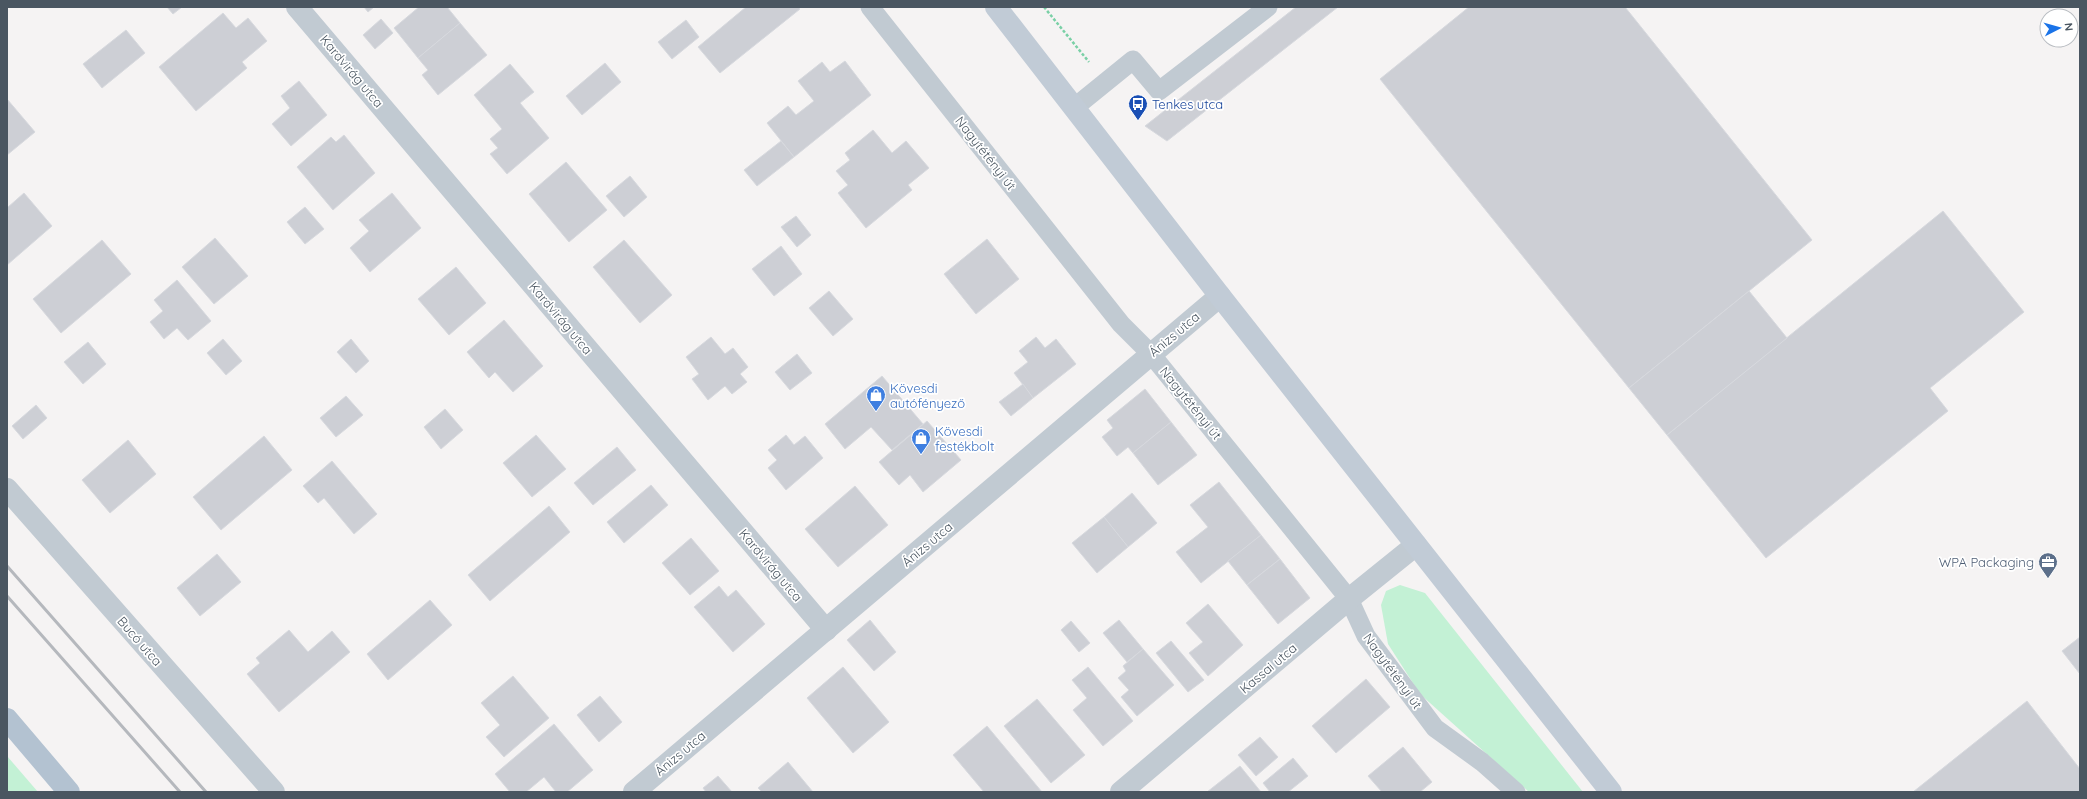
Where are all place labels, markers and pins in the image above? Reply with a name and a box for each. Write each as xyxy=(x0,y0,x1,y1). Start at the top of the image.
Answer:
bus stop icon: Tenkes utca xyxy=(1127,93,1149,121)
place label: Tenkes utca xyxy=(1152,96,1223,112)
place label: Kövesdi autófényező xyxy=(890,380,965,411)
shop icon: Kövesdi autófényező xyxy=(865,384,887,412)
place label: Kövesdi festékbolt xyxy=(935,423,994,454)
shop icon: Kövesdi festékbolt xyxy=(910,427,932,455)
office icon: WPA Packaging xyxy=(2037,551,2059,579)
place label: WPA Packaging xyxy=(1939,554,2034,570)

